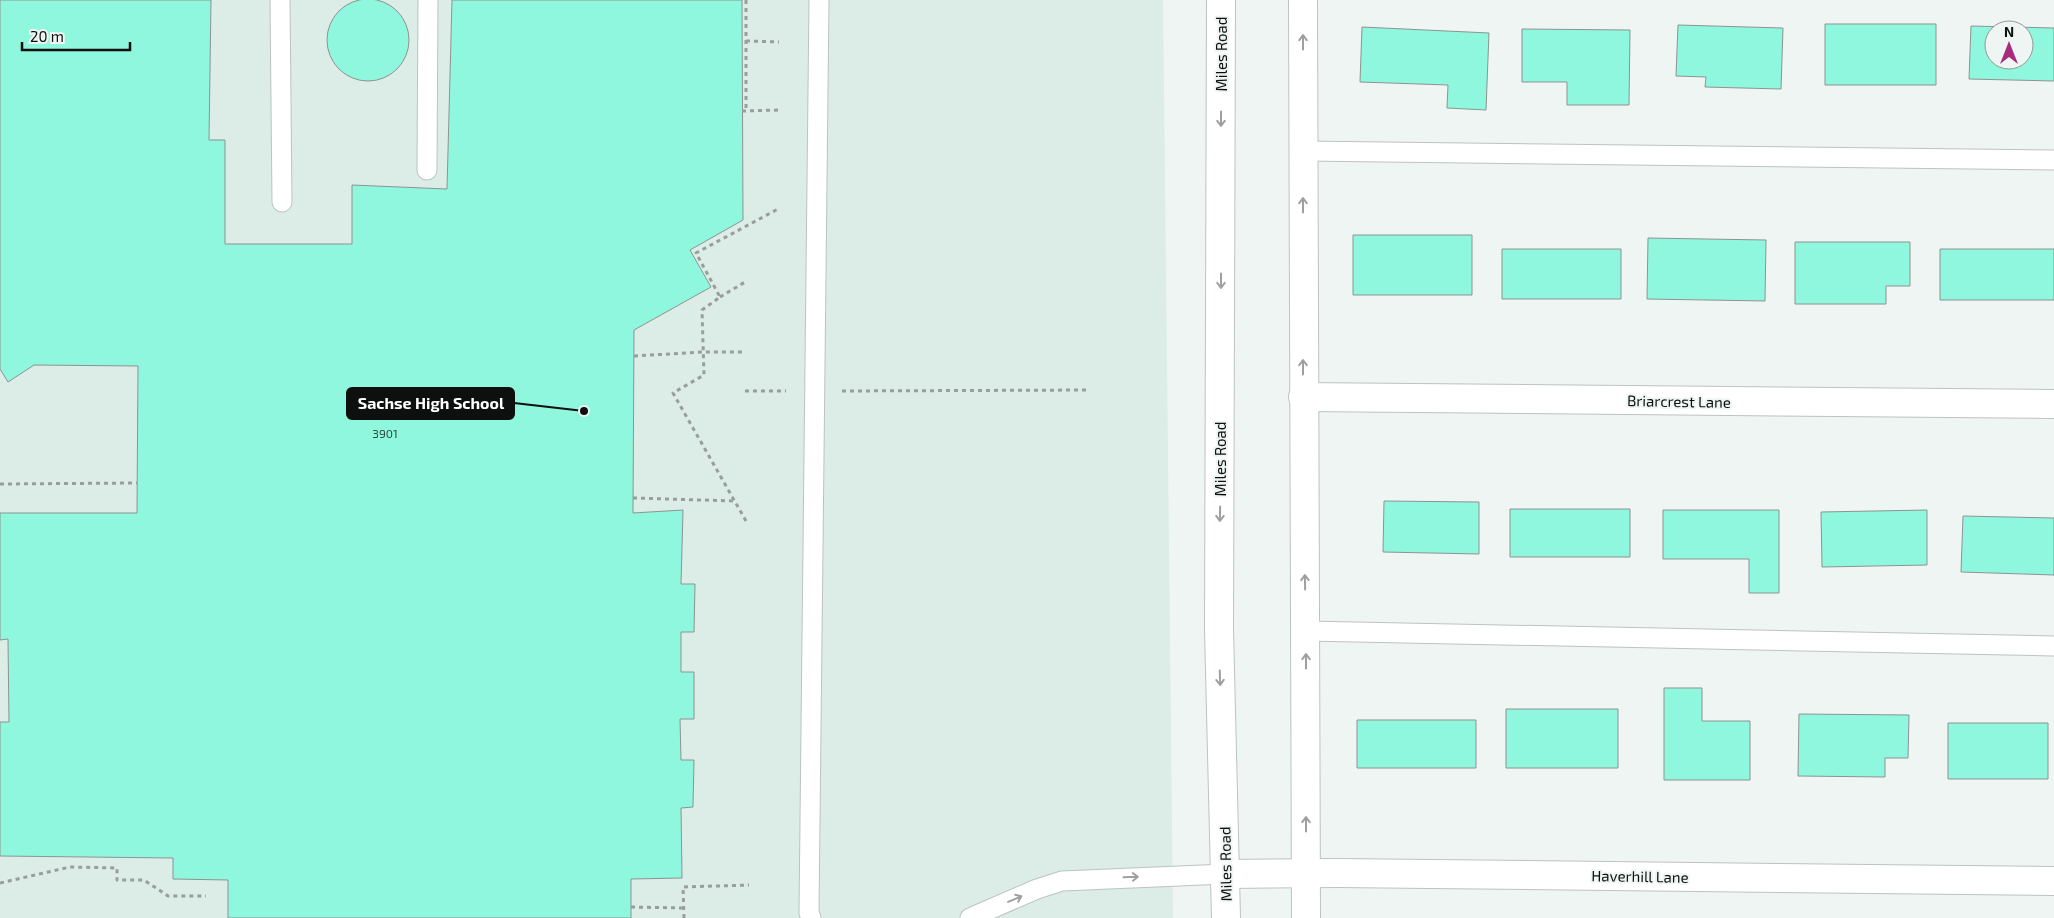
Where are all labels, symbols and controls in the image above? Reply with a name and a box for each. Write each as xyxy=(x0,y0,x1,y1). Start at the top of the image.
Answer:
street label: Miles Road xyxy=(1212,17,1230,91)
scale bar xyxy=(22,20,130,52)
north arrow xyxy=(1984,20,2034,70)
text: N xyxy=(2004,23,2014,40)
text: 20 m xyxy=(30,27,64,45)
one-way arrow xyxy=(1298,35,1308,51)
one-way arrow xyxy=(1216,110,1226,126)
one-way arrow xyxy=(1298,197,1308,214)
one-way arrow xyxy=(1216,272,1226,289)
one-way arrow xyxy=(1298,360,1308,376)
callout: Sachse High School xyxy=(347,388,514,419)
street label: Briarcrest Lane xyxy=(1627,391,1731,411)
text: Sachse High School xyxy=(358,393,505,412)
street label: Miles Road xyxy=(1211,422,1229,496)
house number: 3901 xyxy=(372,426,398,440)
one-way arrow xyxy=(1215,505,1225,521)
one-way arrow xyxy=(1301,575,1310,591)
one-way arrow xyxy=(1301,654,1311,670)
one-way arrow xyxy=(1215,670,1225,686)
one-way arrow xyxy=(1301,816,1311,832)
street label: Miles Road xyxy=(1215,826,1235,902)
street label: Haverhill Lane xyxy=(1591,866,1689,886)
one-way arrow xyxy=(1123,872,1139,882)
one-way arrow xyxy=(1006,894,1022,903)

